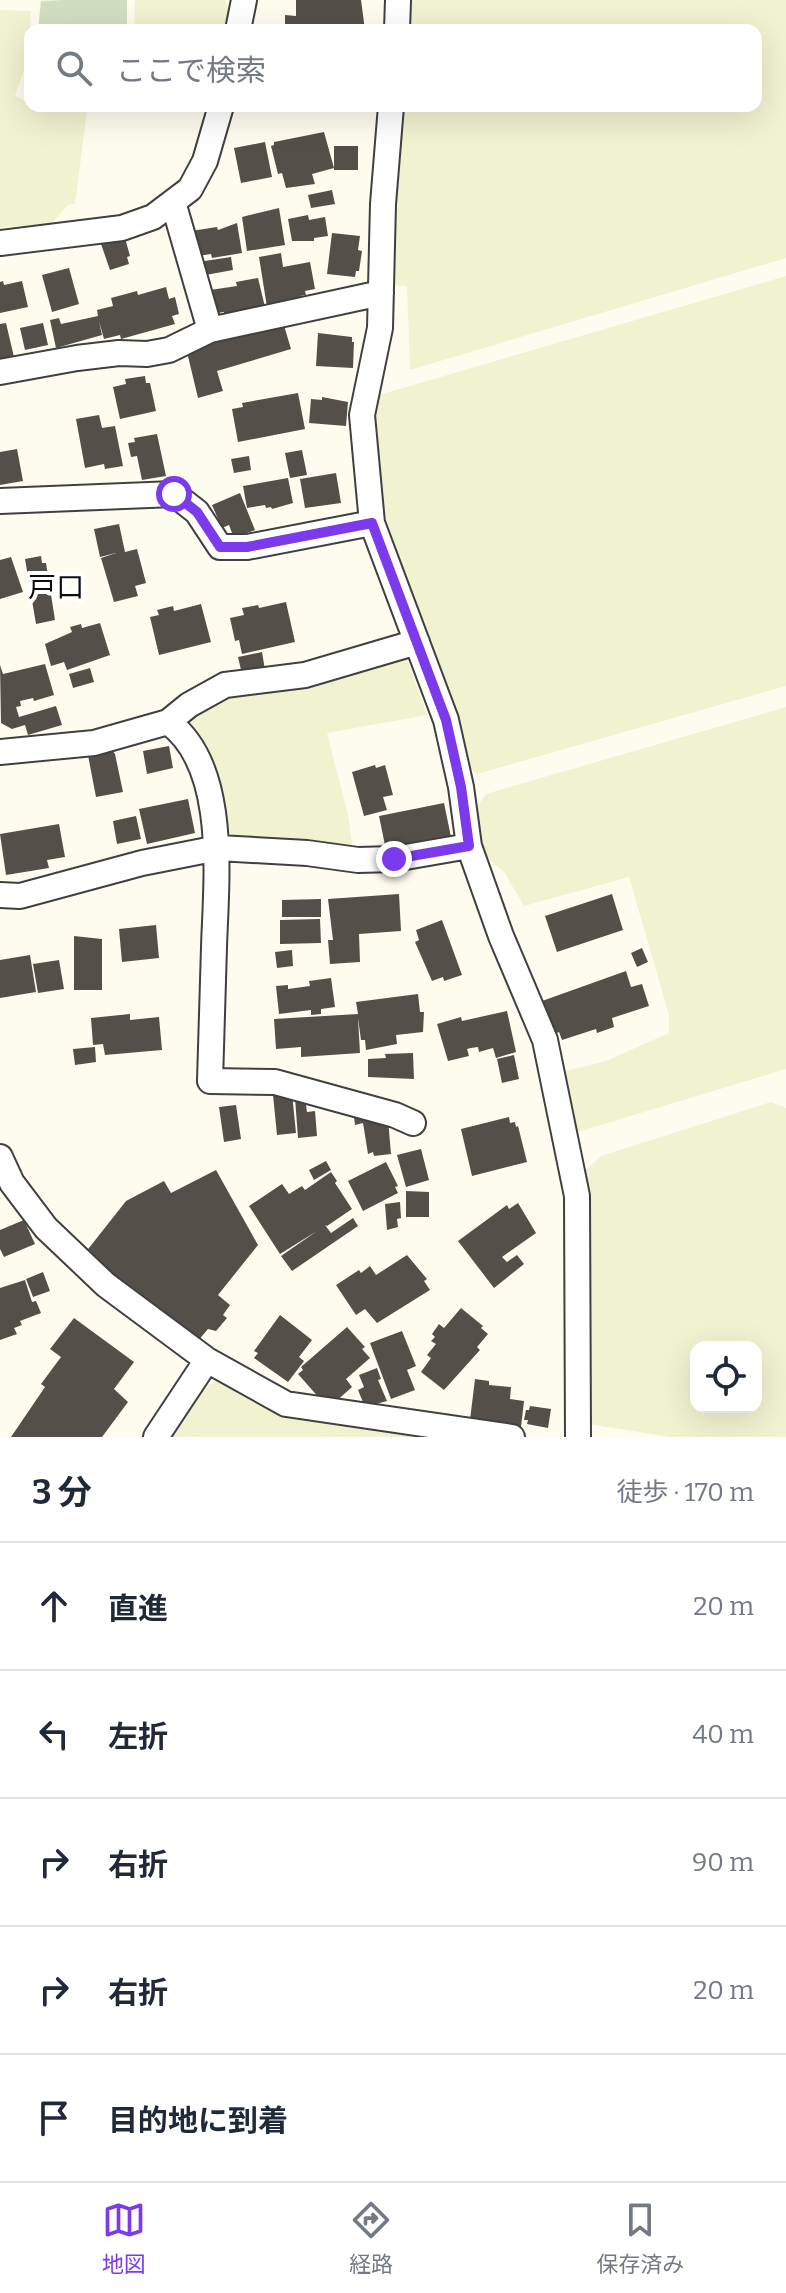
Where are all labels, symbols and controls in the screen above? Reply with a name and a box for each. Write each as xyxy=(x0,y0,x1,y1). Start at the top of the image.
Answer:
search box xyxy=(24,24,762,112)
icon: search xyxy=(52,46,96,90)
text: ここで検索 xyxy=(116,53,266,89)
route start xyxy=(156,476,192,512)
district label: 戸口 xyxy=(28,571,84,604)
route end xyxy=(376,841,412,877)
map controls xyxy=(690,1341,762,1413)
button: locate xyxy=(690,1341,762,1413)
text: 3 分 xyxy=(32,1472,92,1513)
text: 徒歩 · 170 m xyxy=(617,1477,754,1508)
icon: ahead xyxy=(32,1584,76,1628)
text: 直進 xyxy=(108,1591,168,1627)
text: 20 m xyxy=(693,1591,754,1622)
icon: left xyxy=(32,1712,76,1756)
text: 左折 xyxy=(108,1719,168,1755)
text: 40 m xyxy=(692,1719,754,1750)
icon: right xyxy=(32,1840,76,1884)
text: 右折 xyxy=(108,1847,168,1883)
text: 90 m xyxy=(692,1847,754,1878)
icon: right xyxy=(32,1968,76,2012)
text: 右折 xyxy=(108,1975,168,2011)
text: 20 m xyxy=(693,1975,754,2006)
icon: arrive xyxy=(32,2096,76,2140)
text: 目的地に到着 xyxy=(108,2103,288,2139)
tab: 地図 xyxy=(102,2198,146,2278)
tab: 経路 xyxy=(349,2198,393,2278)
tab: 保存済み xyxy=(596,2198,684,2278)

